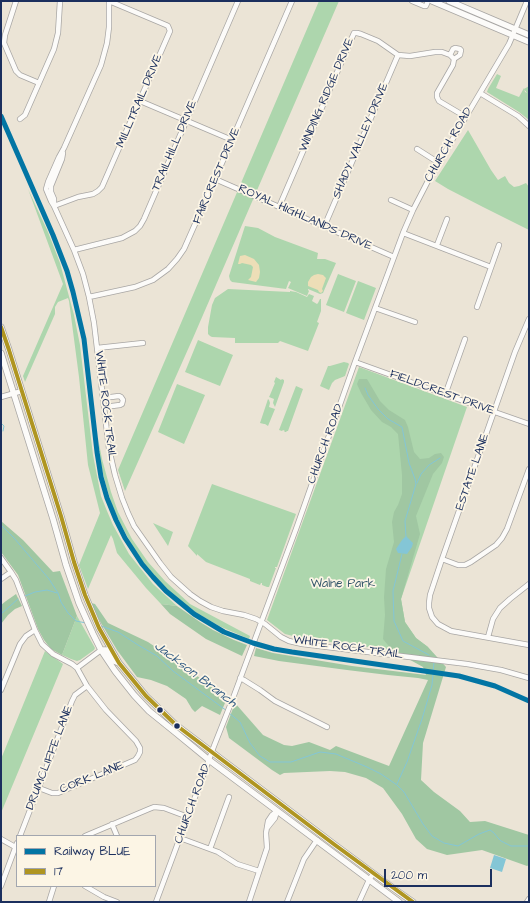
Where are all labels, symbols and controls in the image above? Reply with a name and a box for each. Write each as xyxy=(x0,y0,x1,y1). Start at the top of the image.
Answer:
street label: WINDING RIDGE DRIVE xyxy=(297,36,357,154)
street label: MILLTRAIL DRIVE xyxy=(114,52,166,150)
street label: SHADY VALLEY DRIVE xyxy=(330,81,392,201)
street label: TRAILHILL DRIVE xyxy=(149,98,201,194)
street label: CHURCH ROAD xyxy=(422,105,476,185)
street label: FAIRCREST DRIVE xyxy=(190,126,244,226)
street label: ROYAL HIGHLANDS DRIVE xyxy=(236,182,374,254)
street label: WHITE ROCK TRAIL xyxy=(91,350,119,462)
street label: FIELDCREST DRIVE xyxy=(388,367,496,419)
street label: CHURCH ROAD xyxy=(305,402,347,486)
street label: ESTATE LANE xyxy=(453,432,493,512)
park label: Walne Park xyxy=(311,577,375,591)
street label: WHITE ROCK TRAIL xyxy=(292,633,404,663)
water label: Jackson Branch xyxy=(151,639,239,711)
street label: DRUMCLIFFE LANE xyxy=(23,704,77,812)
unlabelled marker xyxy=(155,705,165,715)
unlabelled marker xyxy=(172,721,182,731)
street label: CORK LANE xyxy=(58,759,126,797)
street label: CHURCH ROAD xyxy=(172,762,214,846)
legend xyxy=(16,835,156,887)
text: Railway BLUE xyxy=(54,843,130,860)
scale bar xyxy=(386,861,494,887)
text: 17 xyxy=(54,863,63,880)
text: 200 m xyxy=(391,867,427,884)

